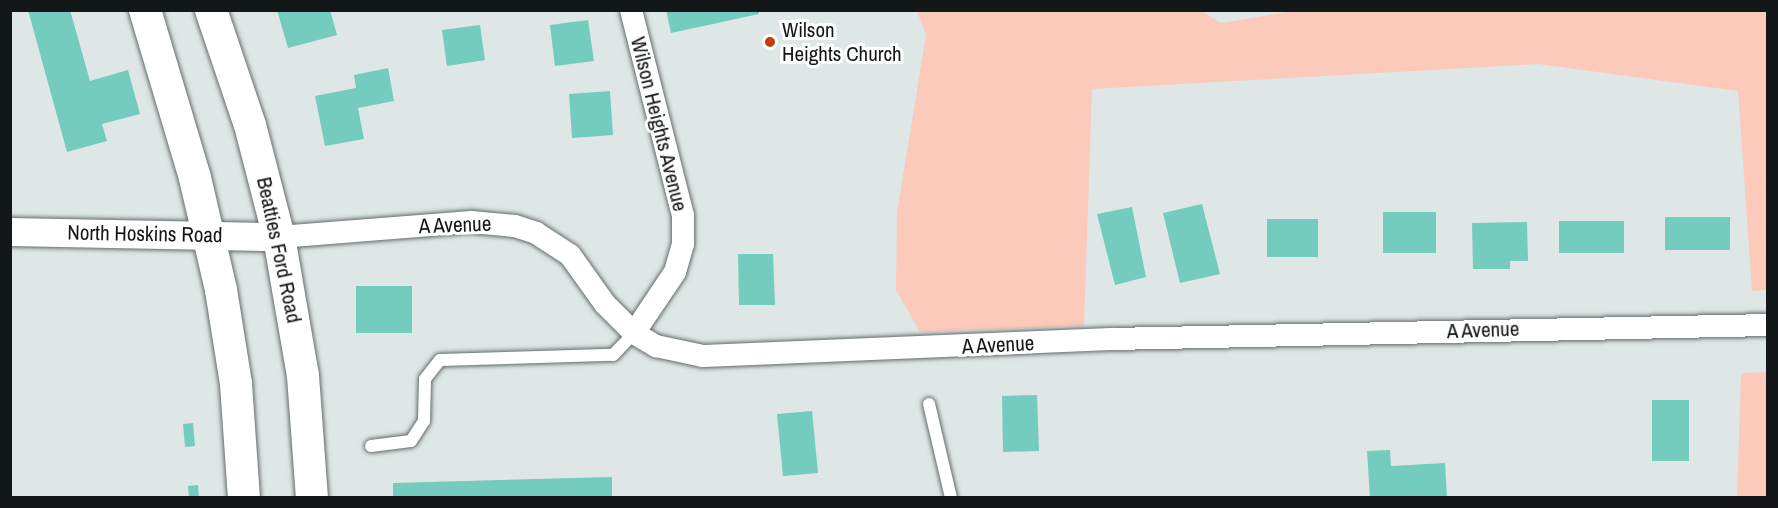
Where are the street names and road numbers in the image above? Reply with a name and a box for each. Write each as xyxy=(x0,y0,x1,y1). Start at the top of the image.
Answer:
street label: Wilson Heights Avenue xyxy=(625,34,693,214)
street label: Beatties Ford Road xyxy=(251,175,307,325)
street label: A Avenue xyxy=(417,211,493,239)
street label: North Hoskins Road xyxy=(67,220,223,248)
street label: A Avenue xyxy=(1445,316,1521,344)
street label: A Avenue xyxy=(960,330,1036,360)

